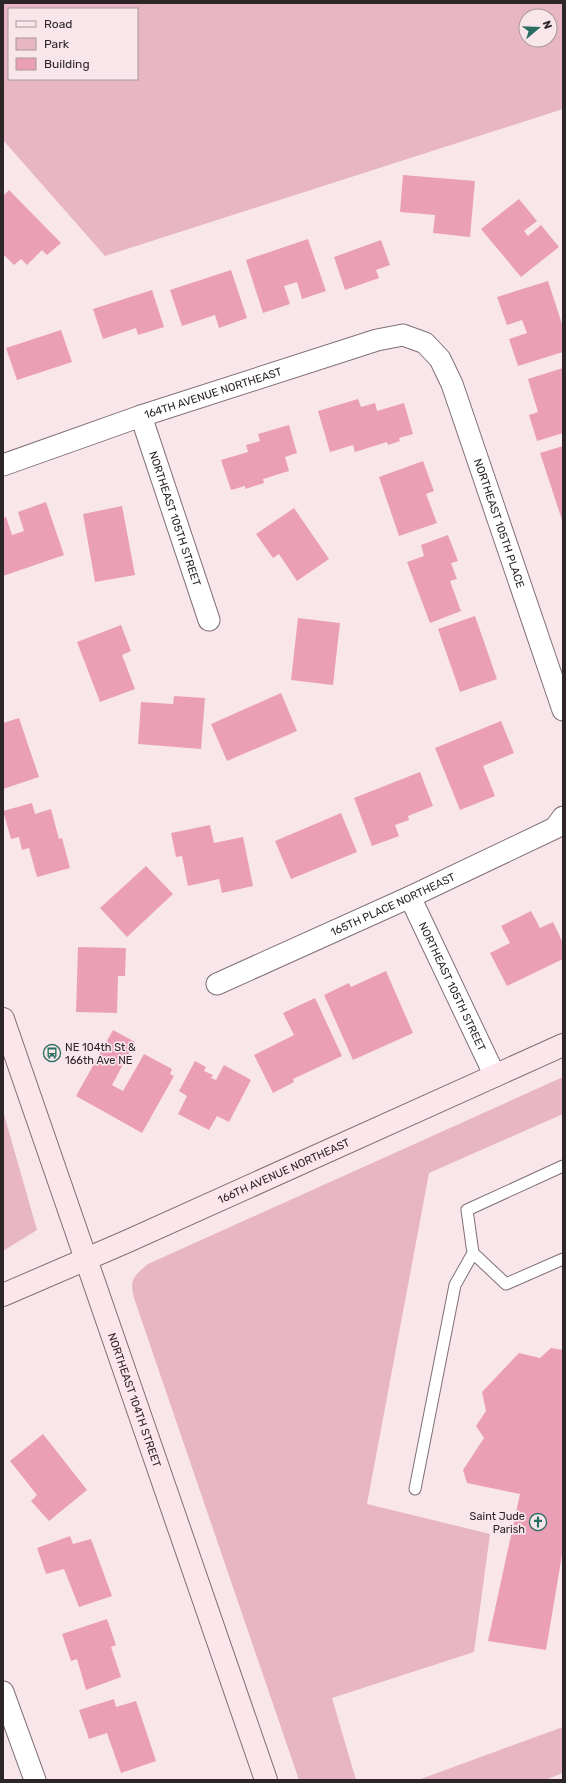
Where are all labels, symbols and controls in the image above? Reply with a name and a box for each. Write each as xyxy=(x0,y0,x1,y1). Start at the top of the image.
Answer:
legend xyxy=(8,8,138,80)
north arrow xyxy=(518,8,558,48)
text: Road xyxy=(44,17,72,31)
text: N xyxy=(540,19,554,31)
text: Park xyxy=(44,37,70,51)
text: Building xyxy=(44,57,90,71)
street label: 164TH AVENUE NORTHEAST xyxy=(143,365,284,422)
street label: NORTHEAST 105TH STREET xyxy=(146,450,203,588)
street label: NORTHEAST 105TH PLACE xyxy=(471,457,527,590)
street label: 165TH PLACE NORTHEAST xyxy=(329,870,458,939)
street label: NORTHEAST 105TH STREET xyxy=(416,920,488,1054)
place label: NE 104th St & 166th Ave NE xyxy=(65,1041,136,1067)
bus stop icon: NE 104th St & 166th Ave NE xyxy=(42,1043,62,1063)
street label: 166TH AVENUE NORTHEAST xyxy=(216,1136,352,1207)
street label: NORTHEAST 104TH STREET xyxy=(105,1331,164,1470)
place label: Saint Jude Parish xyxy=(470,1510,525,1536)
church icon: Saint Jude Parish xyxy=(528,1512,548,1532)

